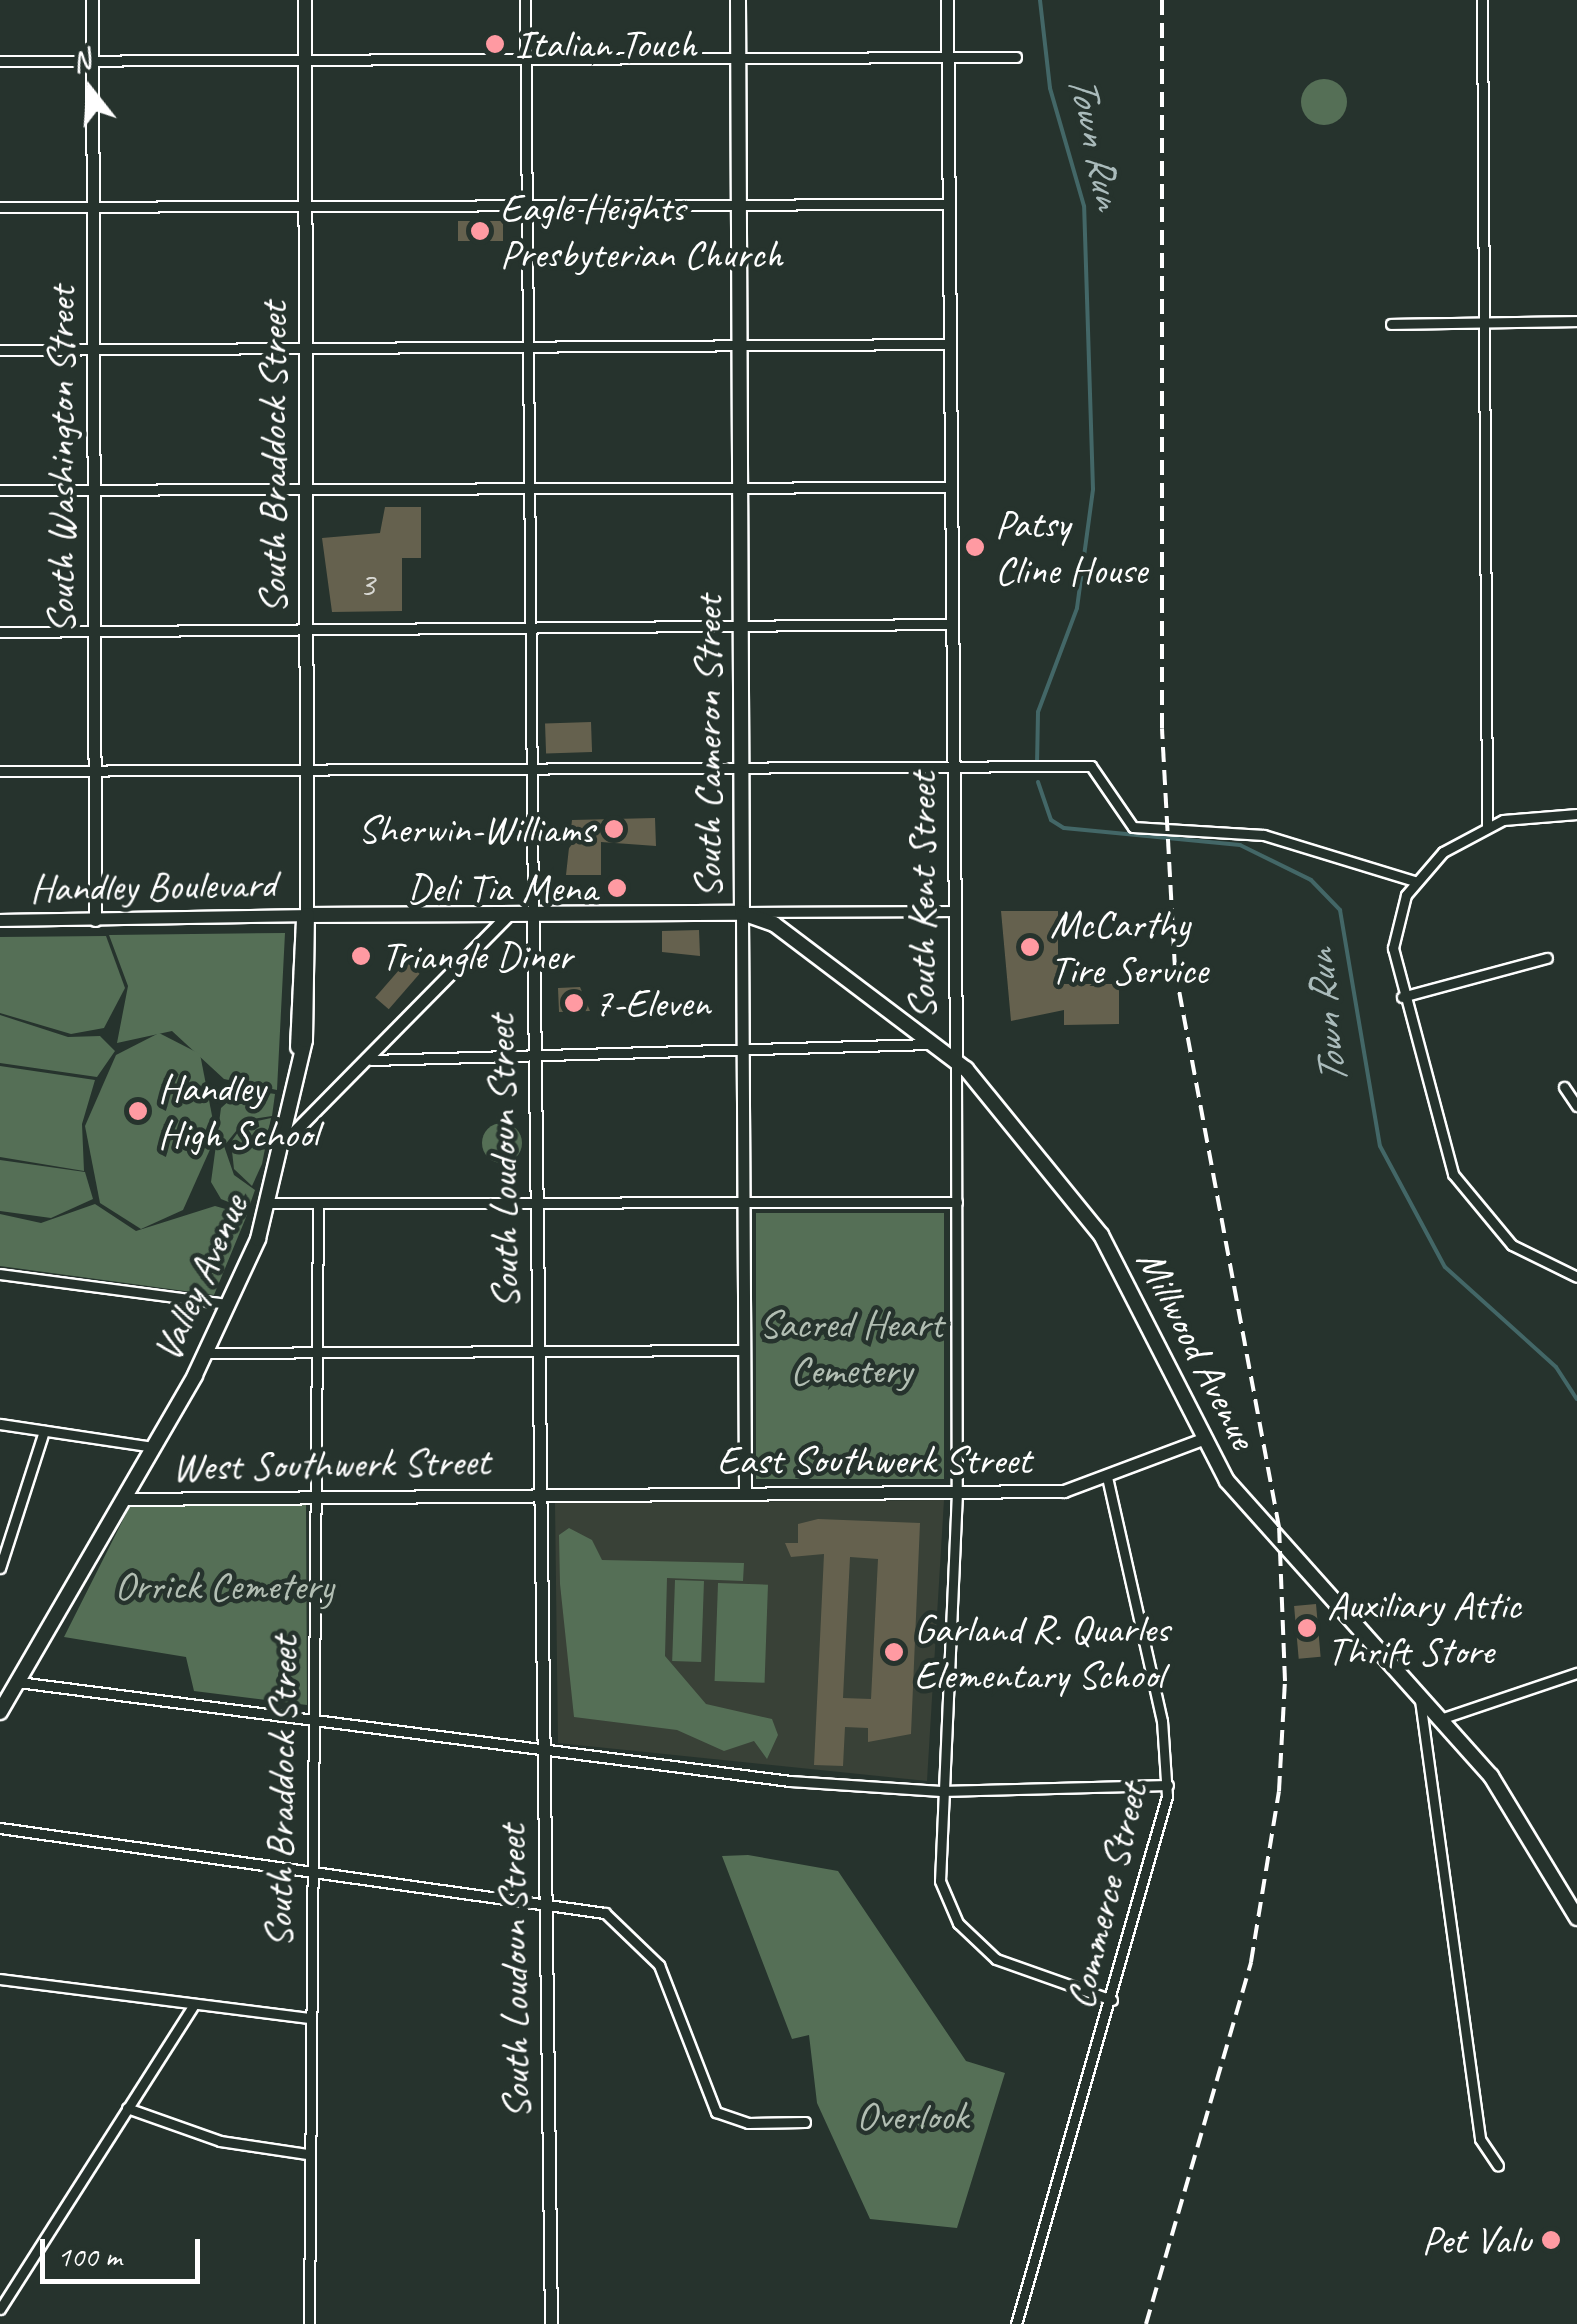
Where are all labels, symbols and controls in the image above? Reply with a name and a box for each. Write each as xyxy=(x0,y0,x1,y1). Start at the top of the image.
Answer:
place label: Italian Touch xyxy=(515,20,696,68)
marker: Italian Touch xyxy=(484,33,506,55)
north arrow xyxy=(40,40,140,140)
text: N xyxy=(68,42,94,80)
water label: Town Run xyxy=(1056,69,1134,213)
place label: Eagle Heights Presbyterian Church xyxy=(500,184,784,278)
marker: Eagle Heights Presbyterian Church xyxy=(469,220,491,242)
street label: South Washington Street xyxy=(37,286,85,634)
street label: South Braddock Street xyxy=(249,302,297,614)
place label: Patsy Cline House xyxy=(995,500,1147,594)
marker: Patsy Cline House xyxy=(964,536,986,558)
house number: 3 xyxy=(359,564,375,606)
street label: South Cameron Street xyxy=(684,595,732,899)
street label: South Kent Street xyxy=(898,772,946,1020)
place label: Sherwin-Williams xyxy=(358,805,594,853)
marker: Sherwin-Williams xyxy=(603,818,625,840)
street label: Handley Boulevard xyxy=(29,860,277,912)
place label: Deli Tia Mena xyxy=(409,864,597,912)
marker: Deli Tia Mena xyxy=(606,877,628,899)
place label: McCarthy Tire Service xyxy=(1050,900,1208,994)
place label: Triangle Diner xyxy=(381,932,572,980)
marker: McCarthy Tire Service xyxy=(1019,936,1041,958)
marker: Triangle Diner xyxy=(350,945,372,967)
water label: Town Run xyxy=(1295,948,1359,1088)
place label: 7-Eleven xyxy=(594,979,710,1027)
marker: 7-Eleven xyxy=(563,992,585,1014)
street label: South Loudoun Street xyxy=(476,1014,530,1310)
place label: Handley High School xyxy=(158,1064,316,1158)
marker: Handley High School xyxy=(127,1100,149,1122)
street label: Valley Avenue xyxy=(142,1187,258,1369)
street label: Millwood Avenue xyxy=(1126,1242,1268,1456)
park label: Sacred Heart Cemetery xyxy=(760,1300,942,1394)
street label: East Southwerk Street xyxy=(717,1436,1031,1484)
street label: West Southwerk Street xyxy=(172,1437,490,1491)
park label: Orrick Cemetery xyxy=(116,1562,332,1610)
place label: Auxiliary Attic Thrift Store xyxy=(1327,1581,1521,1675)
place label: Garland R. Quarles Elementary School xyxy=(914,1605,1169,1699)
marker: Auxiliary Attic Thrift Store xyxy=(1296,1617,1318,1639)
street label: South Braddock Street xyxy=(254,1635,308,1949)
marker: Garland R. Quarles Elementary School xyxy=(883,1641,905,1663)
street label: Commerce Street xyxy=(1055,1778,1157,2014)
street label: South Loudoun Street xyxy=(487,1824,541,2120)
park label: Overlook xyxy=(856,2092,968,2140)
place label: Pet Valu xyxy=(1421,2216,1531,2264)
scale bar xyxy=(45,2219,205,2281)
marker: Pet Valu xyxy=(1540,2229,1562,2251)
text: 100 m xyxy=(57,2237,122,2275)

